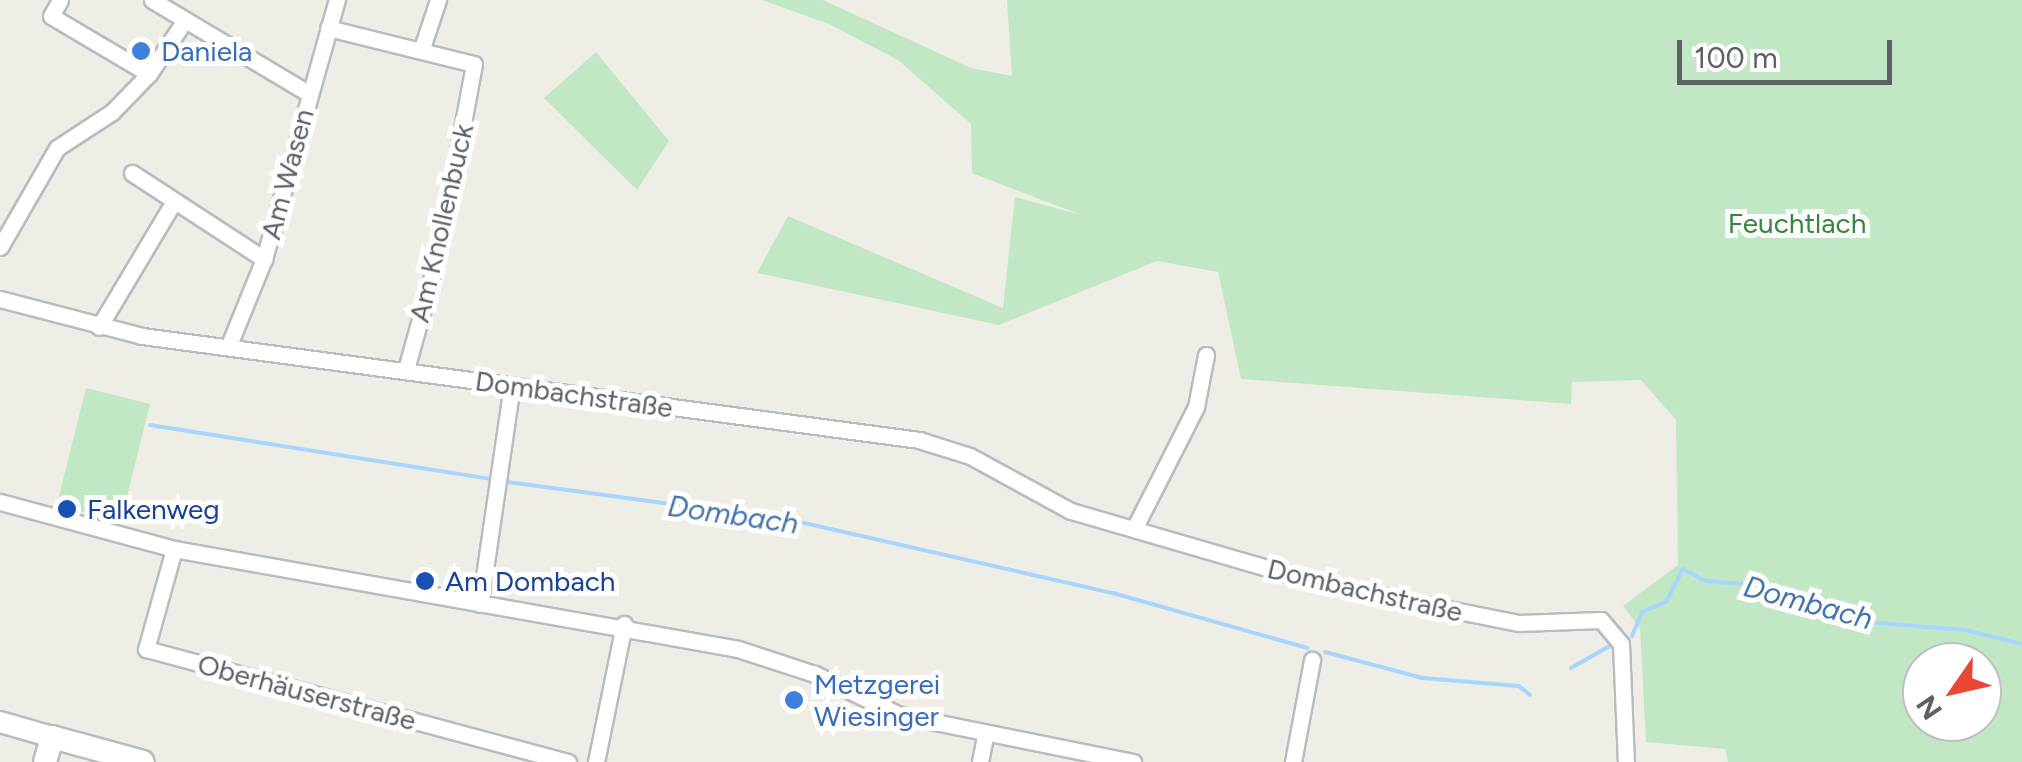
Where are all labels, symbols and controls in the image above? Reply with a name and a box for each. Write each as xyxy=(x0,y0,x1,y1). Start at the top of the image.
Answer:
scale bar xyxy=(1682,20,1897,82)
place label: Daniela xyxy=(161,34,252,68)
text: 100 m xyxy=(1694,39,1778,76)
marker: Daniela xyxy=(130,40,152,62)
street label: Am Wasen xyxy=(253,105,321,243)
street label: Am Knollenbuck xyxy=(402,121,480,325)
park label: Feuchtlach xyxy=(1728,206,1866,240)
street label: Dombachstraße xyxy=(473,363,675,425)
water label: Dombach xyxy=(665,488,801,542)
place label: Falkenweg xyxy=(87,492,220,526)
marker: Falkenweg xyxy=(56,498,78,520)
street label: Dombachstraße xyxy=(1264,551,1466,629)
place label: Am Dombach xyxy=(445,564,615,598)
water label: Dombach xyxy=(1740,569,1876,637)
marker: Am Dombach xyxy=(414,570,436,592)
north arrow xyxy=(1902,642,2002,742)
street label: Oberhäuserstraße xyxy=(194,647,420,737)
place label: Metzgerei Wiesinger xyxy=(814,667,940,733)
marker: Metzgerei Wiesinger xyxy=(783,689,805,711)
text: N xyxy=(1909,689,1949,726)

